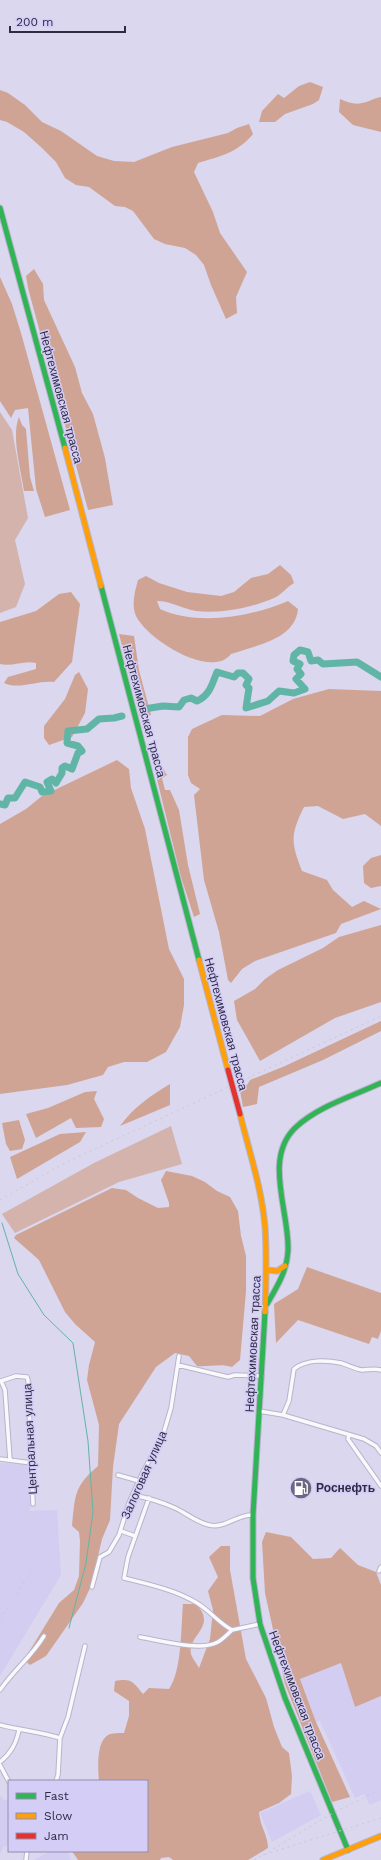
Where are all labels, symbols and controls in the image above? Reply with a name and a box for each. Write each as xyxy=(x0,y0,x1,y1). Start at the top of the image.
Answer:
scale bar xyxy=(10,8,125,34)
text: 200 m xyxy=(16,15,53,29)
street label: Нефтехимовская трасса xyxy=(37,329,86,465)
street label: Нефтехимовская трасса xyxy=(120,643,169,779)
street label: Нефтехимовская трасса xyxy=(202,956,251,1092)
street label: Нефтехимовская трасса xyxy=(242,1275,264,1413)
street label: Центральная улица xyxy=(20,1383,40,1495)
street label: Залоговая улица xyxy=(118,1428,170,1521)
fuel station icon: Роснефть xyxy=(288,1475,314,1501)
place label: Роснефть xyxy=(316,1481,375,1495)
street label: Нефтехимовская трасса xyxy=(266,1629,328,1762)
legend xyxy=(8,1780,148,1852)
text: Fast xyxy=(44,1789,69,1803)
text: Slow xyxy=(44,1809,72,1823)
text: Jam xyxy=(44,1829,69,1843)

